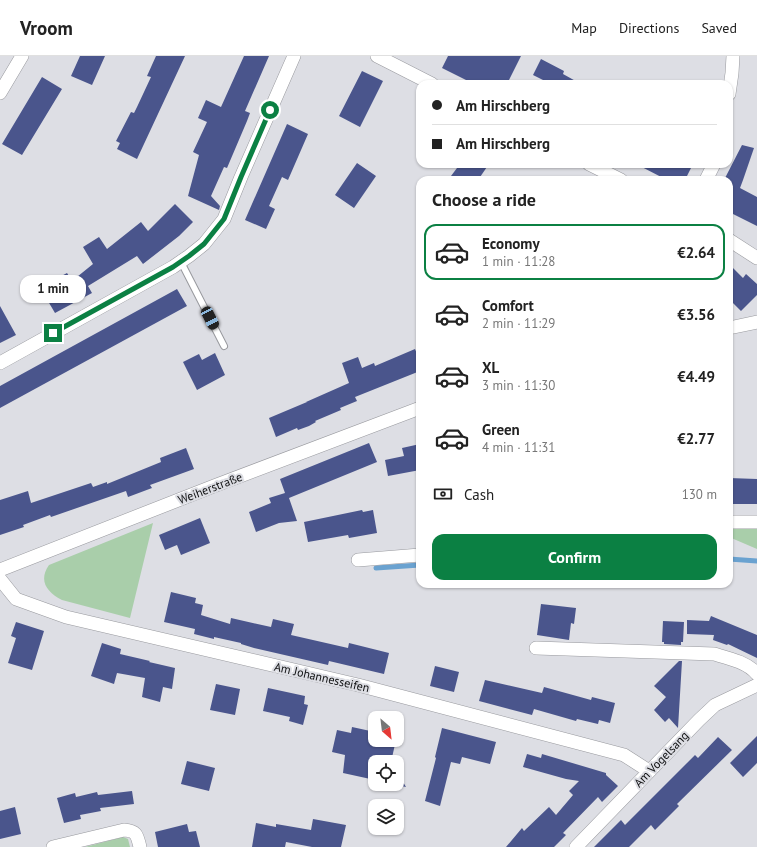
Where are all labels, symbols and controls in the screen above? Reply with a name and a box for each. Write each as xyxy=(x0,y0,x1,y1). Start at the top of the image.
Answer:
text: Vroom xyxy=(20,16,73,40)
text: Map xyxy=(571,19,597,37)
text: Directions xyxy=(619,19,679,37)
text: Saved xyxy=(701,19,737,37)
text: Am Hirschberg xyxy=(456,96,550,115)
route start xyxy=(261,101,279,119)
text: Am Hirschberg xyxy=(456,134,550,153)
text: Choose a ride xyxy=(432,188,536,211)
icon: car xyxy=(434,234,470,270)
text: Economy xyxy=(482,234,540,253)
text: €2.64 xyxy=(677,243,715,262)
text: 1 min · 11:28 xyxy=(482,253,555,270)
callout: 1 min xyxy=(20,275,86,303)
text: 1 min xyxy=(37,280,69,297)
icon: car xyxy=(434,296,470,332)
text: Comfort xyxy=(482,296,534,315)
car xyxy=(199,305,221,331)
text: €3.56 xyxy=(677,305,715,324)
text: 2 min · 11:29 xyxy=(482,315,555,332)
route end xyxy=(44,324,62,342)
icon: car xyxy=(434,358,470,394)
text: XL xyxy=(482,358,499,377)
text: €4.49 xyxy=(677,367,715,386)
text: 3 min · 11:30 xyxy=(482,377,555,394)
icon: car xyxy=(434,420,470,456)
text: Green xyxy=(482,420,520,439)
text: €2.77 xyxy=(677,429,715,448)
text: 4 min · 11:31 xyxy=(482,439,555,456)
street label: Weiherstraße xyxy=(176,469,244,507)
icon: cash xyxy=(432,483,454,505)
text: Cash xyxy=(464,485,494,504)
text: 130 m xyxy=(682,486,717,503)
button: Confirm xyxy=(432,534,717,580)
street label: Am Johannesseifen xyxy=(273,659,371,695)
north arrow xyxy=(368,711,404,747)
map controls xyxy=(368,711,404,835)
street label: Am Vogelsang xyxy=(631,728,691,790)
button: locate xyxy=(368,755,404,791)
button: layers xyxy=(368,799,404,835)

